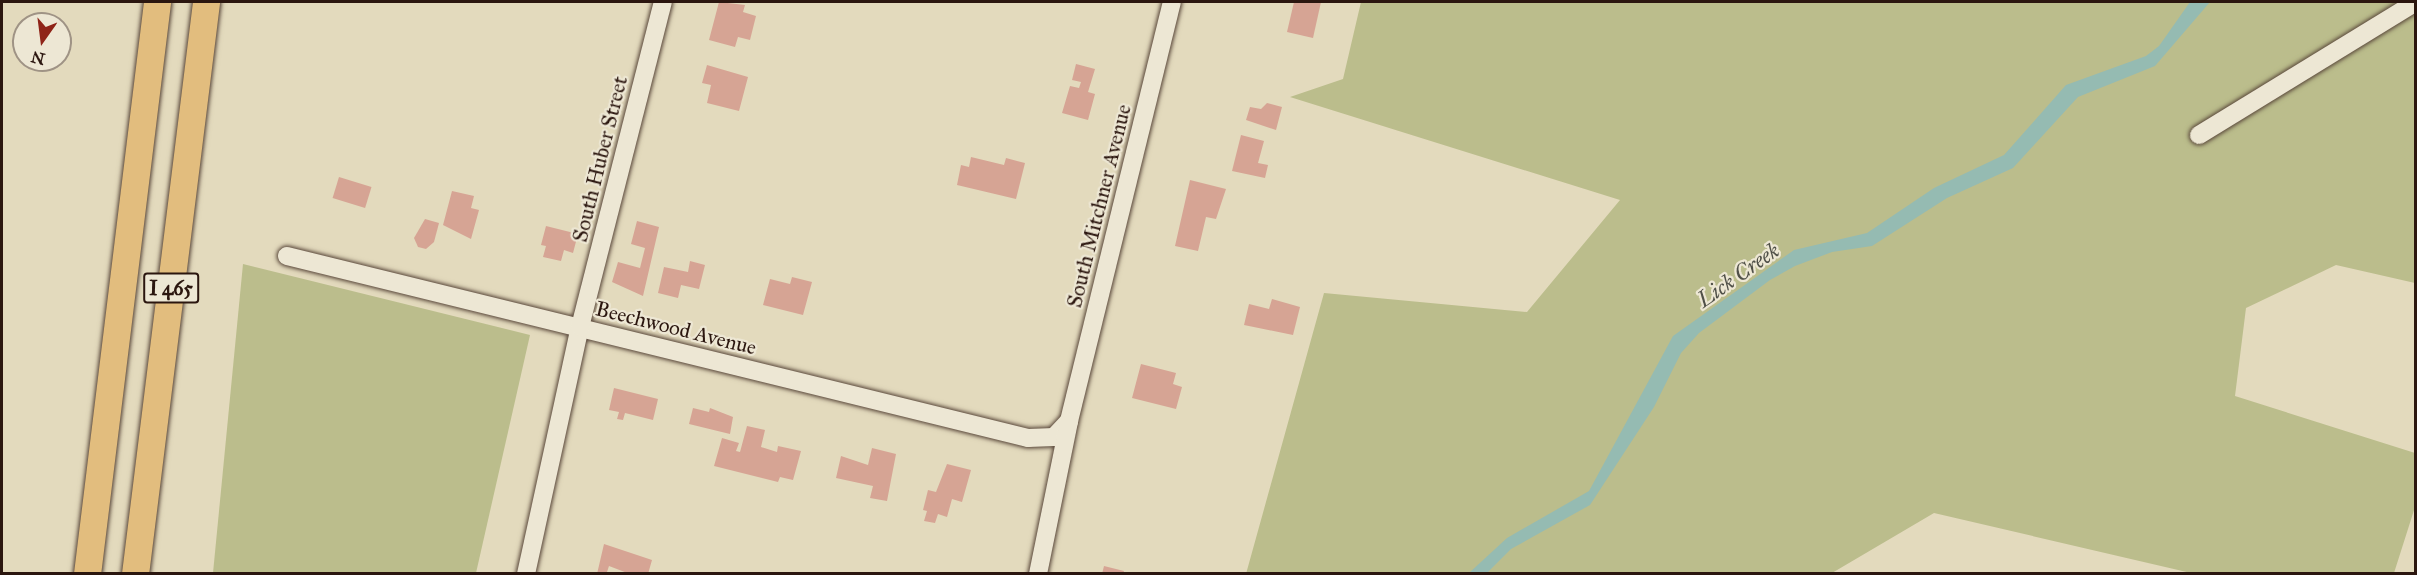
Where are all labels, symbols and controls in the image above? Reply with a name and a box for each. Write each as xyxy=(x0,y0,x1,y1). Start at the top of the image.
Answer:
north arrow xyxy=(12,12,72,72)
text: N xyxy=(29,47,47,69)
street label: South Huber Street xyxy=(567,73,633,245)
street label: South Mitchner Avenue xyxy=(1062,102,1136,310)
water label: Lick Creek xyxy=(1692,237,1784,313)
road number: I 465 xyxy=(142,271,200,305)
street label: Beechwood Avenue xyxy=(593,296,759,360)

